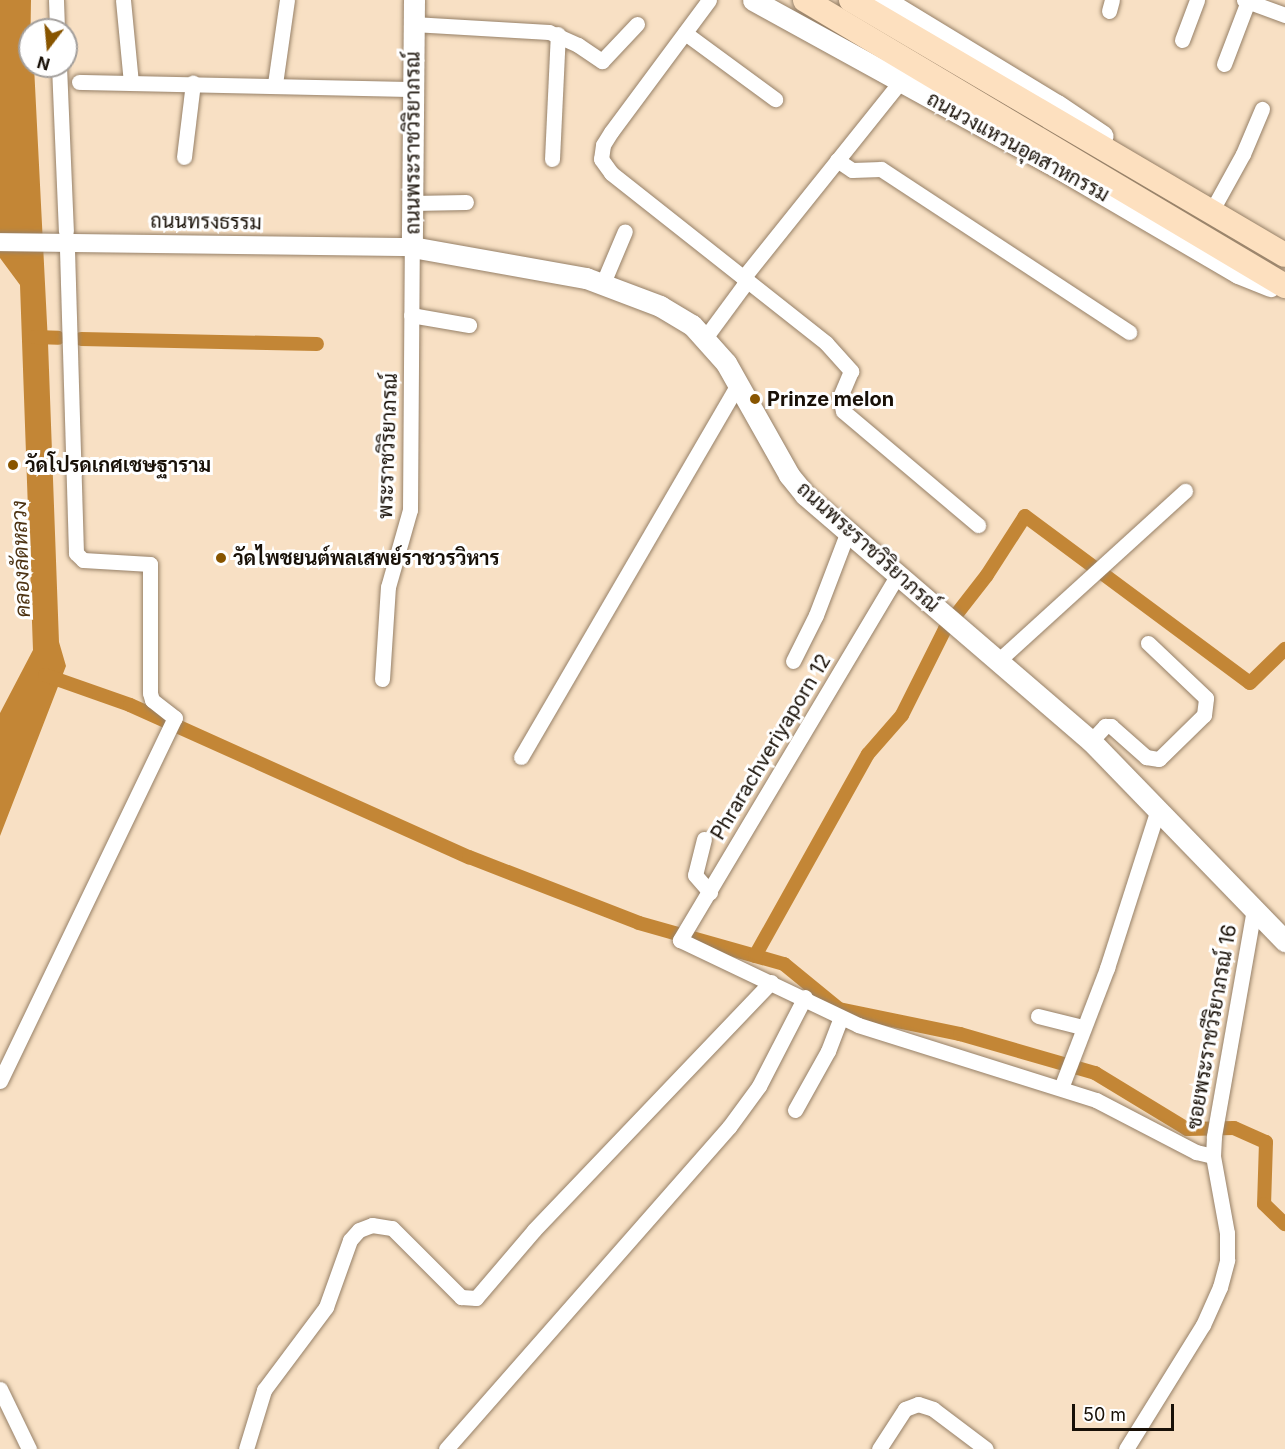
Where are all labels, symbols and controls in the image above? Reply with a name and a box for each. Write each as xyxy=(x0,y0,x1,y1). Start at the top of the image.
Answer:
north arrow xyxy=(18,18,78,78)
street label: ถนนพระราชวิริยาภรณ์ xyxy=(401,51,425,235)
text: N xyxy=(35,52,52,75)
street label: ถนนวงแหวนอุตสาหกรรม xyxy=(923,87,1113,207)
street label: ถนนทรงธรรม xyxy=(150,209,262,235)
street label: พระราชวิริยาภรณ์ xyxy=(373,373,403,519)
place label: Prinze melon xyxy=(767,387,894,411)
marker: Prinze melon xyxy=(748,392,762,406)
place label: วัดโปรดเกศเชษฐาราม xyxy=(25,453,211,477)
marker: วัดโปรดเกศเชษฐาราม xyxy=(6,458,20,472)
street label: ถนนพระราชวิริยาภรณ์ xyxy=(792,477,944,617)
water label: คลองลัดหลวง xyxy=(6,500,36,618)
place label: วัดไพชยนต์พลเสพย์ราชวรวิหาร xyxy=(233,546,499,570)
marker: วัดไพชยนต์พลเสพย์ราชวรวิหาร xyxy=(214,551,228,565)
street label: Phrarachveriyaporn 12 xyxy=(706,650,836,844)
street label: ซอยพระราชวีริยาภรณ์ 16 xyxy=(1182,923,1242,1131)
scale bar xyxy=(1075,1392,1177,1430)
text: 50 m xyxy=(1083,1404,1126,1425)

